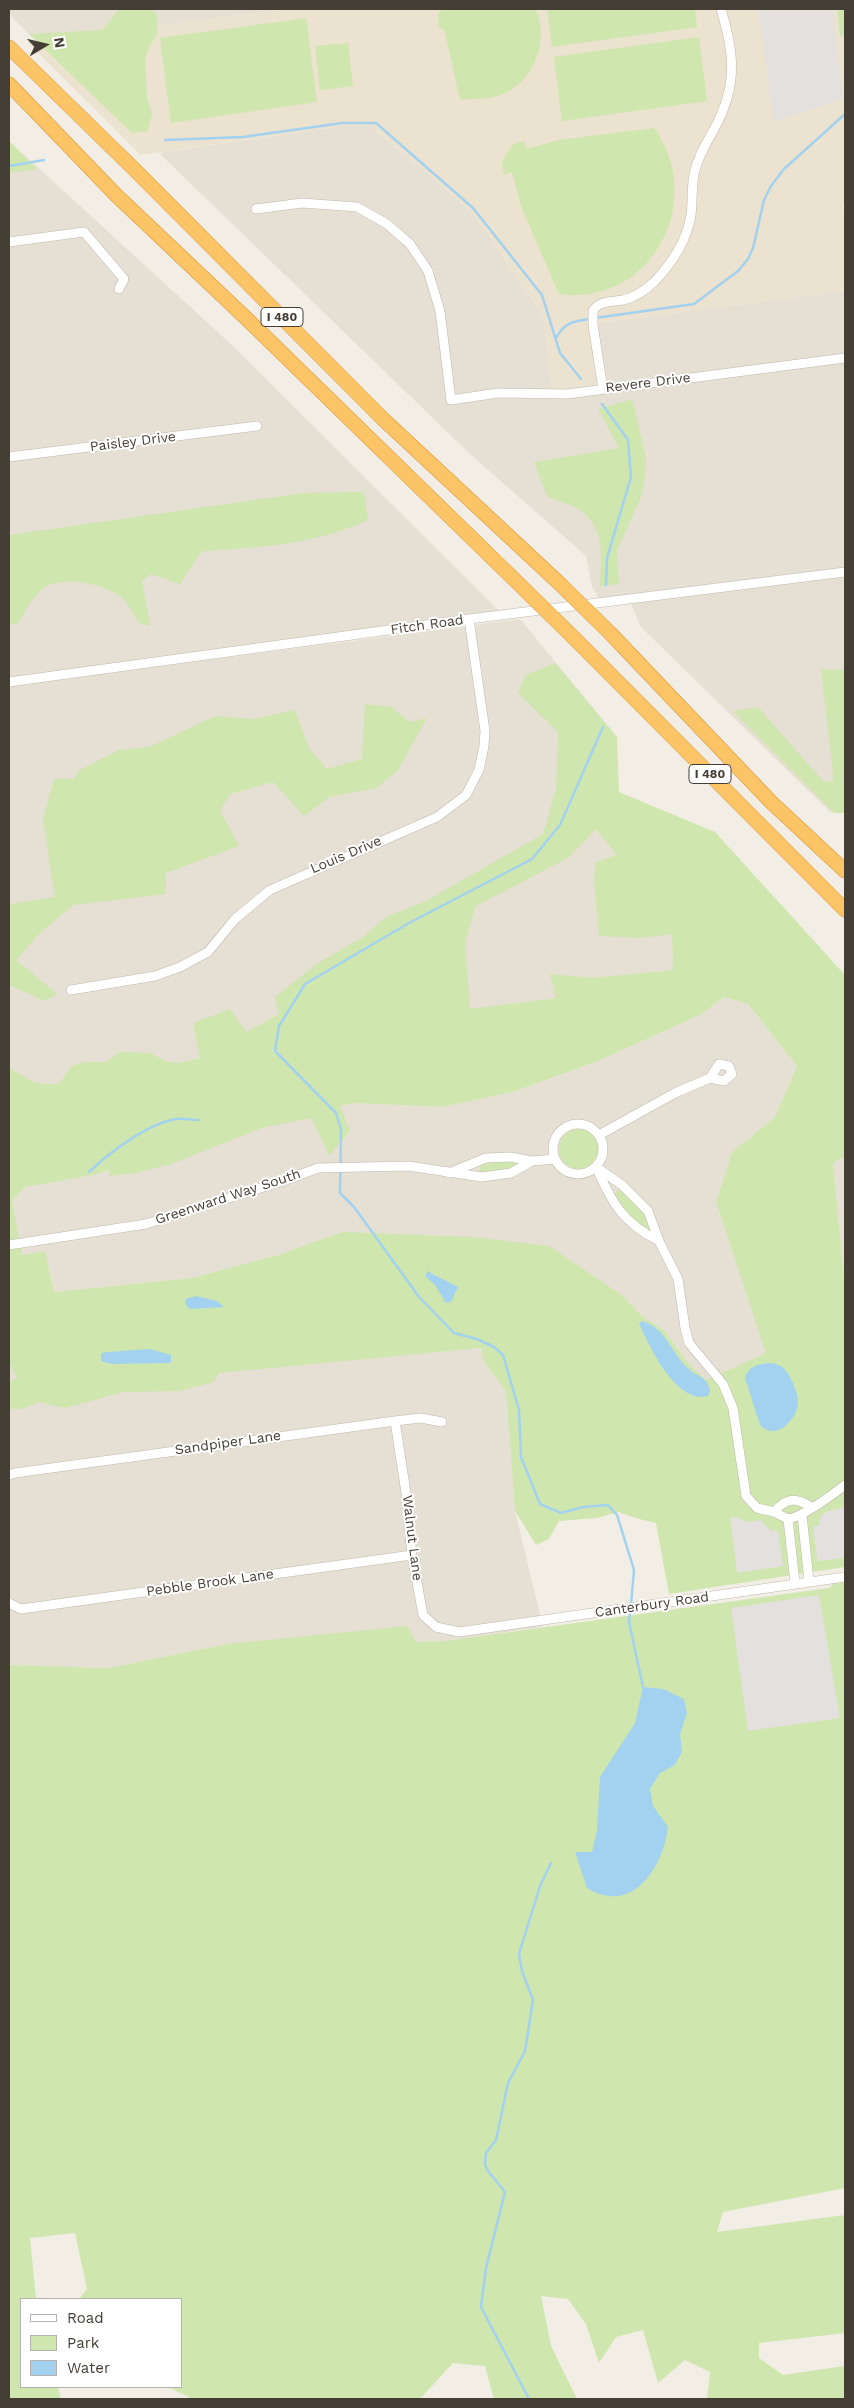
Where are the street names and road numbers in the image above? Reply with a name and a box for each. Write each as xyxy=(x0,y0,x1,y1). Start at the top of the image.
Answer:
road number: I 480 xyxy=(261,308,303,326)
street label: Revere Drive xyxy=(605,369,691,397)
street label: Paisley Drive xyxy=(89,428,177,456)
street label: Fitch Road xyxy=(389,612,465,638)
road number: I 480 xyxy=(689,764,731,784)
street label: Louis Drive xyxy=(308,832,384,878)
street label: Greenward Way South xyxy=(153,1166,303,1228)
street label: Sandpiper Lane xyxy=(174,1427,282,1459)
street label: Walnut Lane xyxy=(398,1494,426,1582)
street label: Pebble Brook Lane xyxy=(145,1566,275,1600)
street label: Canterbury Road xyxy=(594,1589,710,1621)

